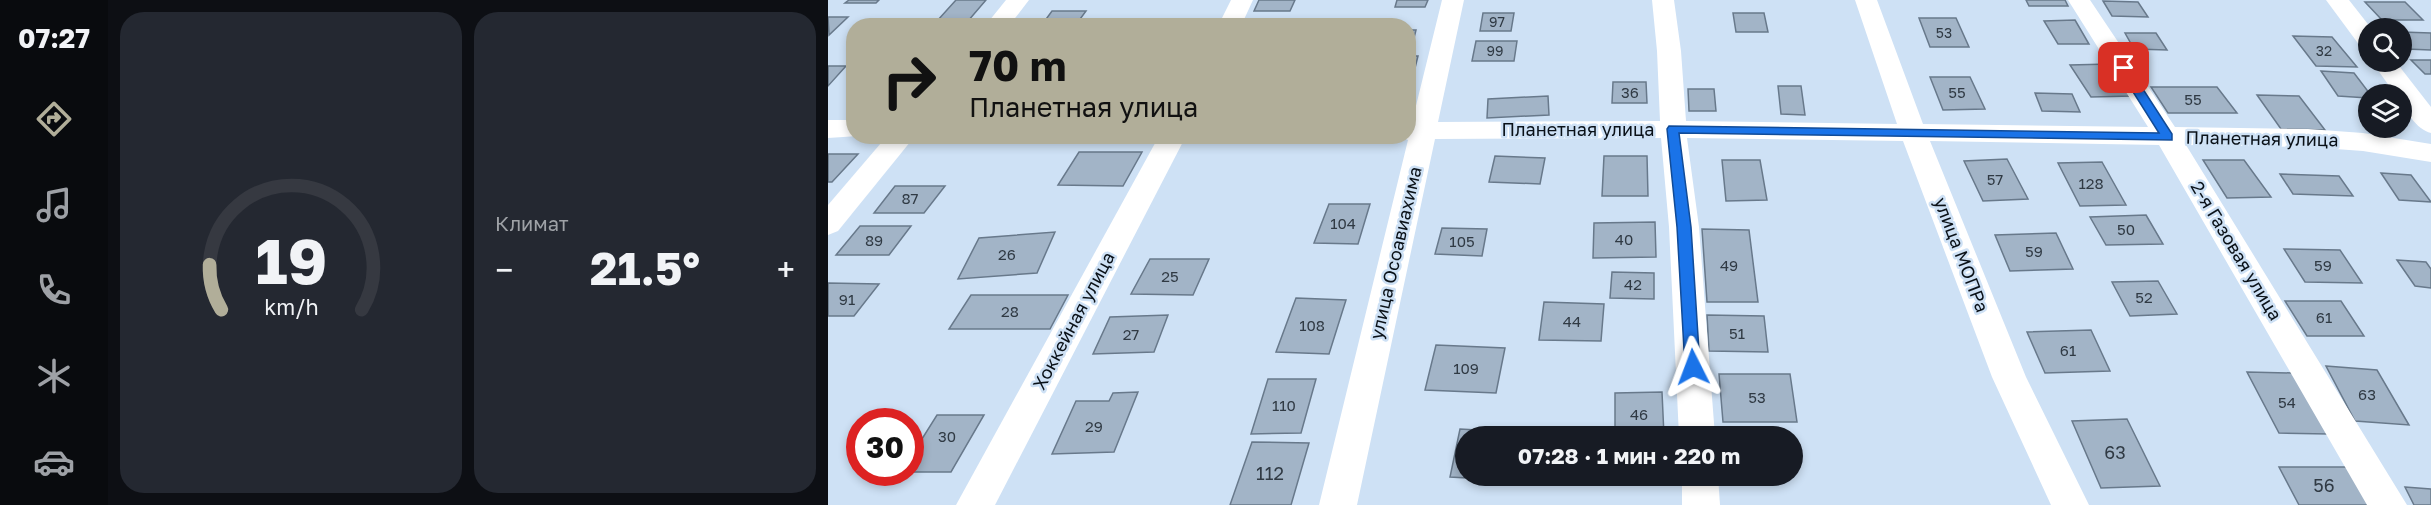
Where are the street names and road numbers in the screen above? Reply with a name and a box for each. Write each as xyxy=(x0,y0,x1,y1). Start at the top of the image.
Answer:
street label: Планетная улица xyxy=(1502,118,1654,140)
street label: Планетная улица xyxy=(2185,126,2339,150)
street label: улица Осоавиахима xyxy=(1364,164,1426,341)
street label: 2-я Газовая улица xyxy=(2187,177,2287,324)
street label: улица МОПРа xyxy=(1930,194,1994,315)
street label: Хоккейная улица xyxy=(1028,248,1119,393)

